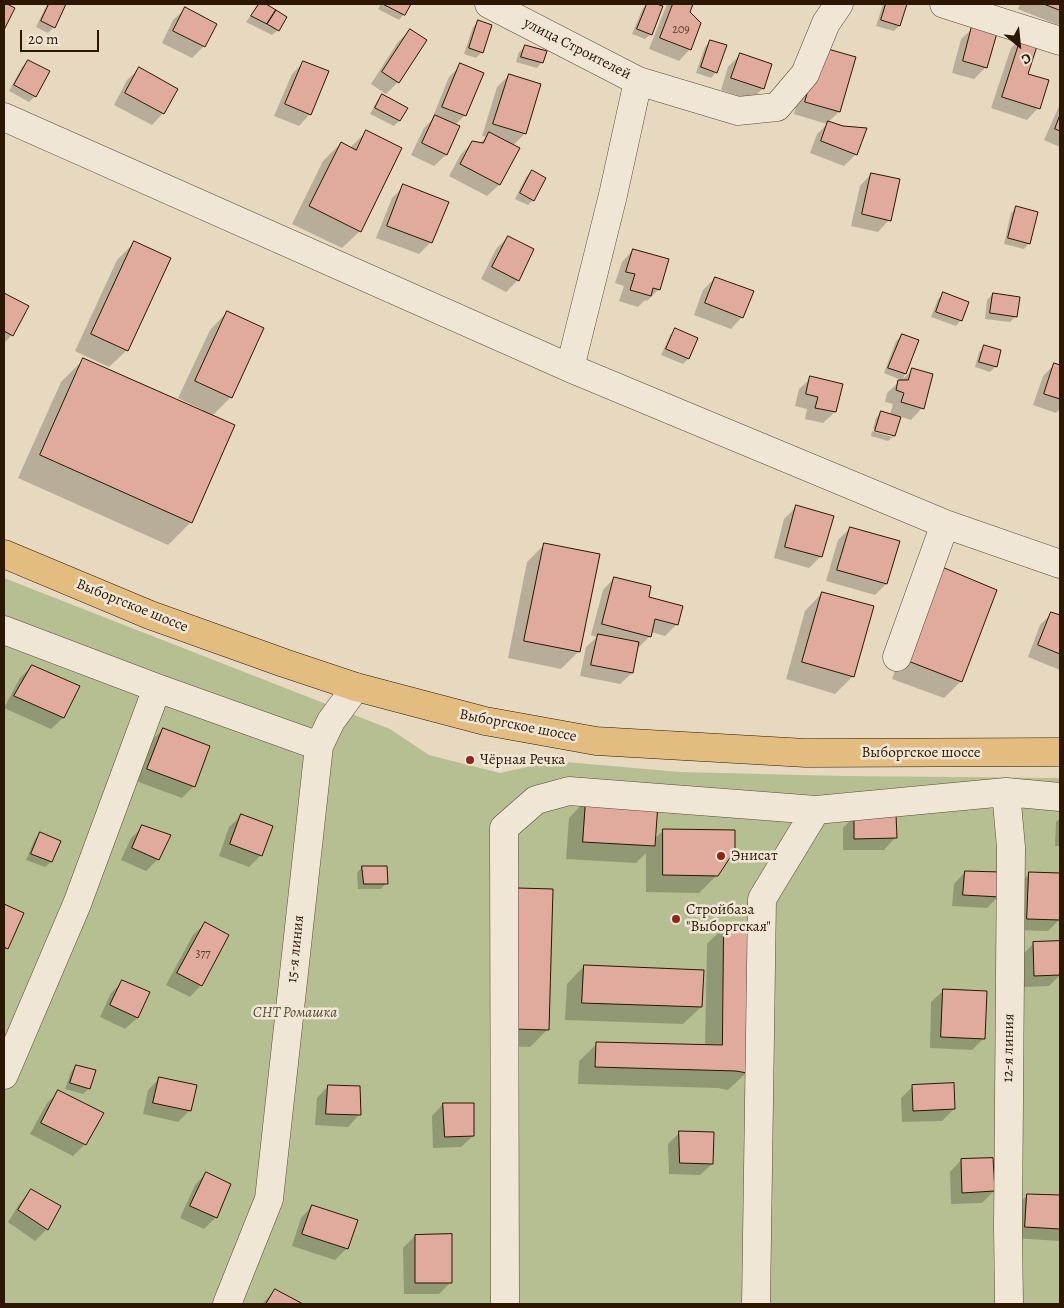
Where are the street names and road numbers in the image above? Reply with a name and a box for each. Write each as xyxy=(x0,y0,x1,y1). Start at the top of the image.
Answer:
street label: улица Строителей xyxy=(520,14,634,84)
street label: Выборгское шоссе xyxy=(73,575,191,637)
street label: Выборгское шоссе xyxy=(458,706,578,746)
street label: Выборгское шоссе xyxy=(861,744,981,762)
street label: 15-я линия xyxy=(283,914,309,984)
street label: 12-я линия xyxy=(999,1013,1019,1083)

